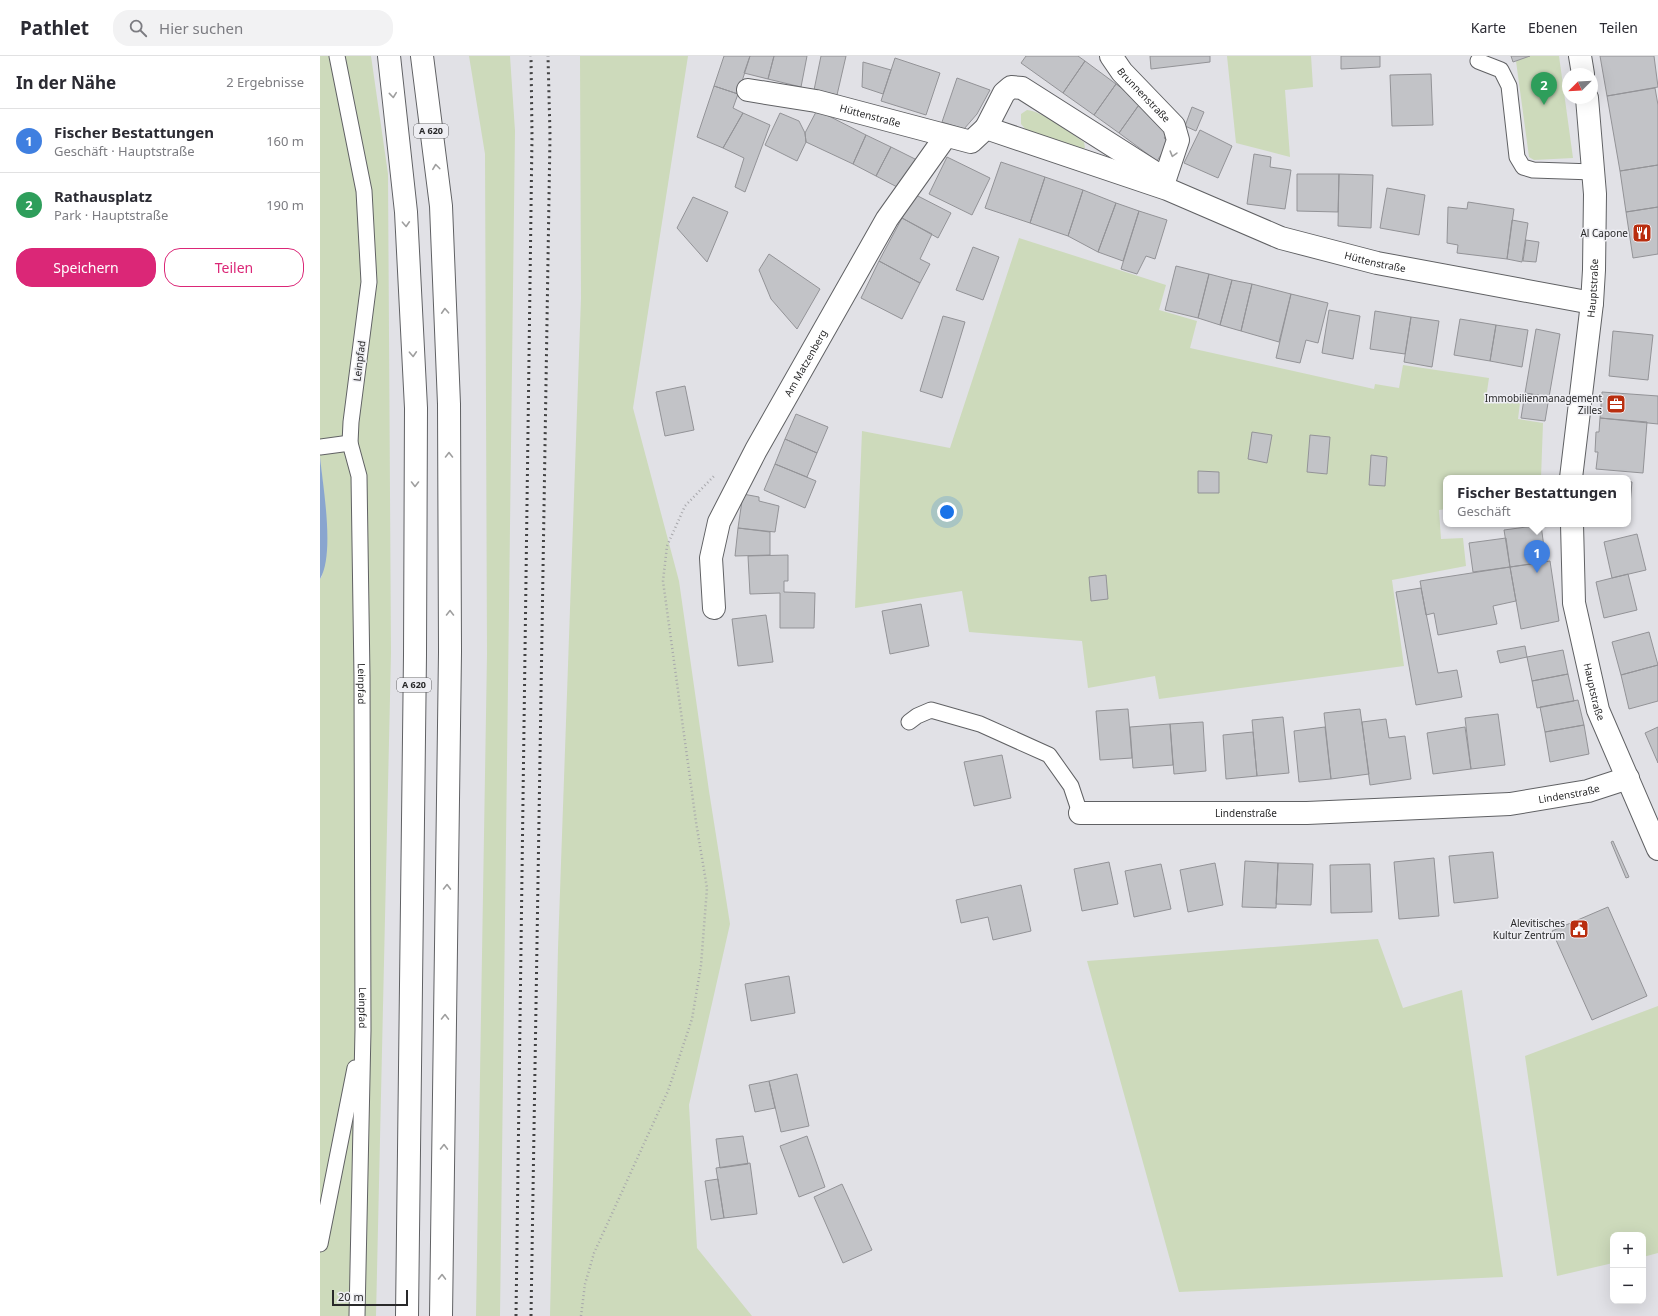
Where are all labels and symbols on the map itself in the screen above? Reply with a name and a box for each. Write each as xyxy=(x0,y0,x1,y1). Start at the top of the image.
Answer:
street label: Brunnenstraße xyxy=(1114,65,1174,125)
north arrow xyxy=(1562,68,1598,104)
pin: 2 xyxy=(1531,72,1557,105)
one-way arrow xyxy=(388,92,397,98)
street label: Hüttenstraße xyxy=(838,101,903,130)
road number: A 620 xyxy=(414,124,448,138)
one-way arrow xyxy=(1170,150,1178,157)
one-way arrow xyxy=(432,164,441,170)
one-way arrow xyxy=(402,221,411,227)
restaurant icon: Al Capone xyxy=(1631,222,1653,244)
place label: Al Capone xyxy=(1580,226,1628,240)
street label: Hüttenstraße xyxy=(1343,248,1407,275)
street label: Hauptstraße xyxy=(1583,258,1601,318)
one-way arrow xyxy=(441,308,450,314)
street label: Am Matzenberg xyxy=(781,327,830,399)
street label: Leinpfad xyxy=(350,340,368,382)
one-way arrow xyxy=(409,351,417,357)
place label: Immobilienmanagement Zilles xyxy=(1485,391,1602,417)
office icon: Immobilienmanagement Zilles xyxy=(1605,393,1627,415)
one-way arrow xyxy=(445,452,453,458)
one-way arrow xyxy=(411,481,419,487)
your location xyxy=(937,502,957,522)
pin: 1 xyxy=(1524,540,1550,573)
one-way arrow xyxy=(446,610,454,616)
street label: Hauptstraße xyxy=(1581,661,1609,723)
street label: Leinpfad xyxy=(355,663,369,704)
road number: A 620 xyxy=(397,678,431,692)
street label: Lindenstraße xyxy=(1537,781,1602,806)
street label: Lindenstraße xyxy=(1215,806,1277,820)
one-way arrow xyxy=(443,884,451,890)
place label: Alevitisches Kultur Zentrum xyxy=(1493,916,1565,942)
public building icon: Alevitisches Kultur Zentrum xyxy=(1568,918,1590,940)
street label: Leinpfad xyxy=(356,987,370,1028)
one-way arrow xyxy=(441,1014,449,1020)
one-way arrow xyxy=(440,1144,448,1150)
one-way arrow xyxy=(438,1274,446,1280)
scale bar xyxy=(332,1288,408,1307)

